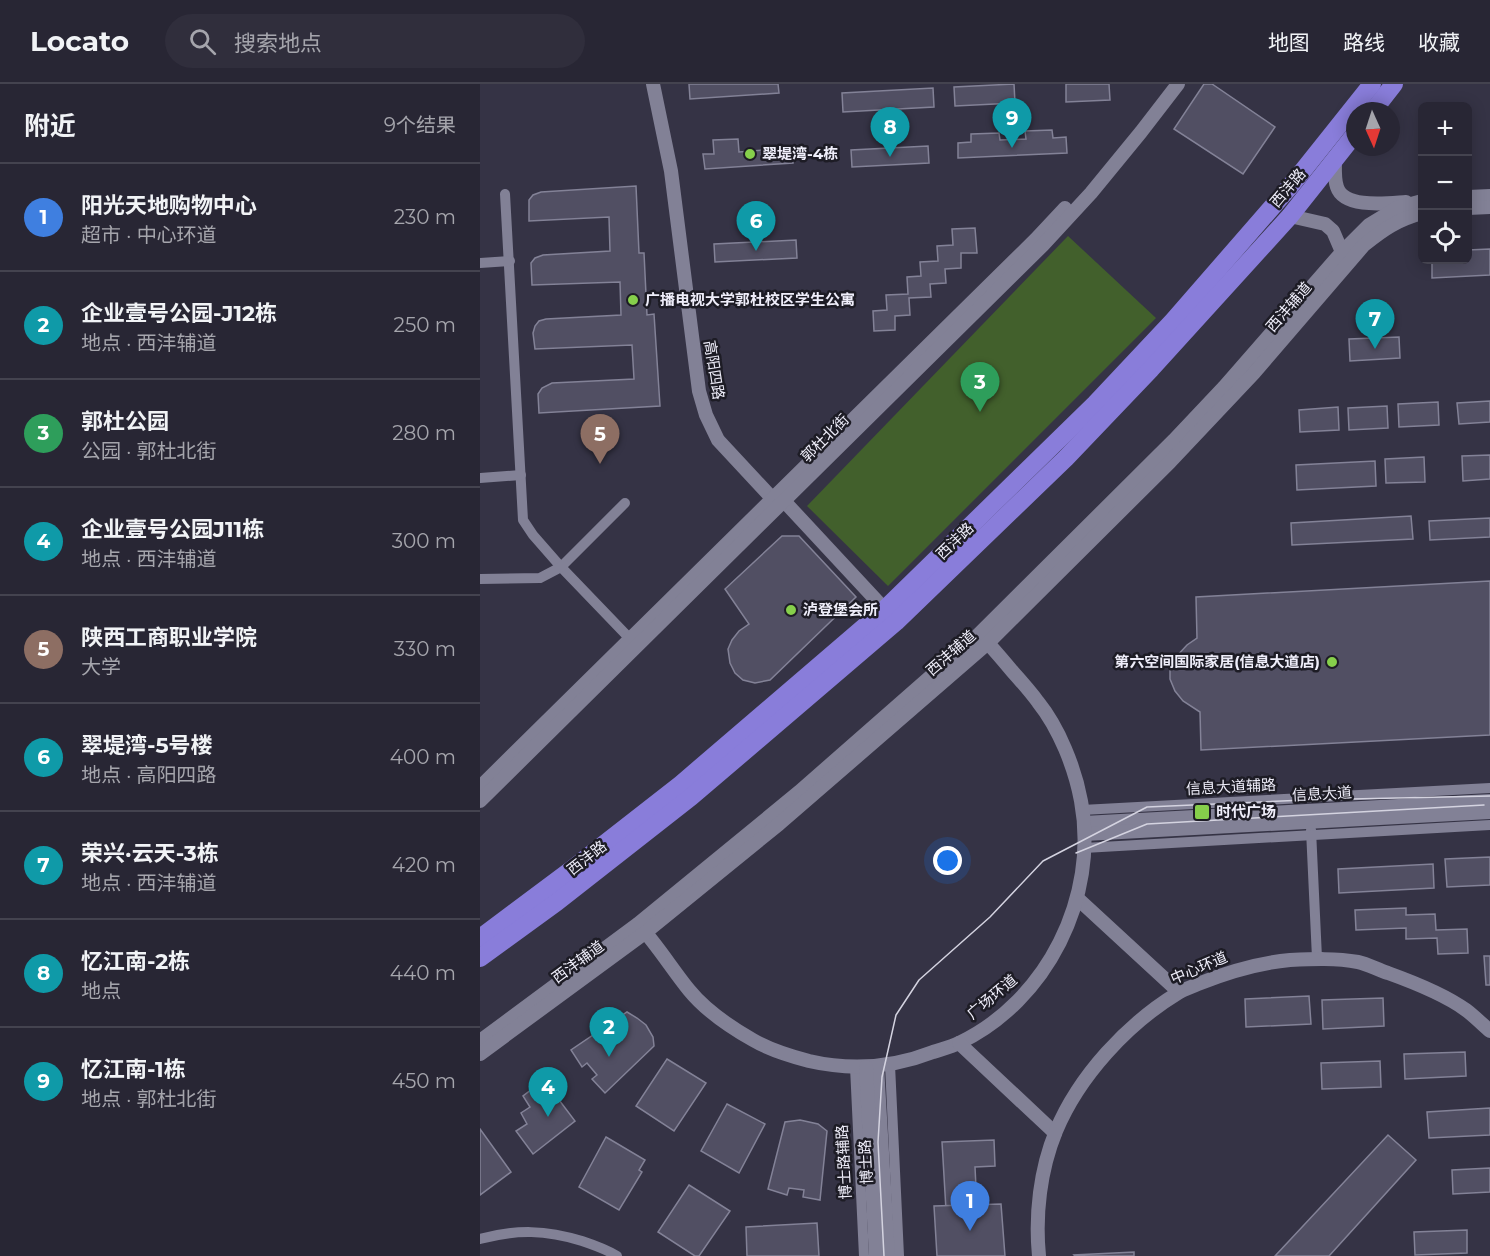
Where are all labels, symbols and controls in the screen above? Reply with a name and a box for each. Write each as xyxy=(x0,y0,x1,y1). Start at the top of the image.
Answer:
search box xyxy=(165,14,585,68)
text: Locato xyxy=(30,24,129,58)
icon: search xyxy=(186,25,219,58)
text: 搜索地点 xyxy=(234,30,322,57)
text: 地图 xyxy=(1268,30,1310,55)
text: 路线 xyxy=(1343,30,1385,55)
text: 收藏 xyxy=(1418,30,1460,55)
pin: 9 xyxy=(992,98,1032,148)
north arrow xyxy=(1346,102,1400,156)
map controls xyxy=(1418,102,1472,264)
button: + xyxy=(1418,102,1472,156)
pin: 8 xyxy=(870,107,910,157)
text: 附近 xyxy=(24,110,76,142)
text: 9个结果 xyxy=(384,113,456,137)
place label: 翠堤湾-4栋 xyxy=(762,144,838,163)
marker: 翠堤湾-4栋 xyxy=(743,147,757,161)
button: − xyxy=(1418,156,1472,210)
street label: 西沣路 xyxy=(1266,164,1309,211)
text: 阳光天地购物中心 xyxy=(81,192,257,219)
pin: 6 xyxy=(736,202,776,251)
text: 1 xyxy=(40,205,47,229)
text: 230 m xyxy=(394,205,456,229)
button: locate xyxy=(1418,210,1472,264)
text: 超市 · 中心环道 xyxy=(81,223,217,247)
street label: 西沣辅道 xyxy=(1262,278,1315,336)
place label: 广播电视大学郭杜校区学生公寓 xyxy=(645,290,855,309)
marker: 广播电视大学郭杜校区学生公寓 xyxy=(626,293,640,307)
text: 企业壹号公园-J12栋 xyxy=(81,300,277,327)
pin: 7 xyxy=(1356,300,1394,349)
text: 2 xyxy=(38,313,49,337)
text: 250 m xyxy=(394,313,456,337)
text: 地点 · 西沣辅道 xyxy=(81,331,217,355)
street label: 高阳四路 xyxy=(700,339,729,401)
pin: 3 xyxy=(960,362,1000,412)
text: 郭杜公园 xyxy=(81,408,169,435)
street label: 郭杜北街 xyxy=(797,410,853,466)
pin: 5 xyxy=(580,414,620,464)
text: 3 xyxy=(38,421,49,445)
text: 280 m xyxy=(392,421,456,445)
text: 公园 · 郭杜北街 xyxy=(81,439,217,463)
text: 企业壹号公园J11栋 xyxy=(81,516,264,543)
street label: 西沣路 xyxy=(932,518,977,563)
text: 4 xyxy=(37,529,50,553)
text: 300 m xyxy=(392,529,456,553)
text: 地点 · 西沣辅道 xyxy=(81,547,217,571)
place label: 泸登堡会所 xyxy=(803,600,878,619)
marker: 泸登堡会所 xyxy=(784,603,798,617)
text: 陕西工商职业学院 xyxy=(81,624,257,651)
street label: 西沣辅道 xyxy=(922,626,980,679)
text: 5 xyxy=(38,637,49,661)
text: 330 m xyxy=(394,637,456,661)
place label: 第六空间国际家居(信息大道店) xyxy=(1114,652,1320,671)
text: 大学 xyxy=(81,655,121,679)
marker: 第六空间国际家居(信息大道店) xyxy=(1325,655,1339,669)
text: 翠堤湾-5号楼 xyxy=(81,732,213,759)
text: 6 xyxy=(37,745,50,769)
text: 400 m xyxy=(390,745,456,769)
text: 地点 · 高阳四路 xyxy=(81,763,217,787)
street label: 信息大道辅路 xyxy=(1186,775,1276,798)
street label: 信息大道 xyxy=(1292,782,1352,805)
place label: 时代广场 xyxy=(1216,802,1276,821)
marker: 时代广场 xyxy=(1193,803,1211,821)
street label: 西沣路 xyxy=(563,836,610,879)
text: 荣兴·云天-3栋 xyxy=(81,840,219,867)
your location xyxy=(933,846,962,875)
text: 7 xyxy=(37,853,50,877)
text: 420 m xyxy=(392,853,456,877)
text: 地点 · 西沣辅道 xyxy=(81,871,217,895)
street label: 西沣辅道 xyxy=(548,936,608,987)
street label: 中心环道 xyxy=(1167,947,1230,988)
text: 忆江南-2栋 xyxy=(81,948,190,975)
text: 8 xyxy=(37,961,50,985)
text: 440 m xyxy=(390,961,456,985)
street label: 广场环道 xyxy=(963,970,1021,1023)
text: 地点 xyxy=(81,979,121,1003)
pin: 2 xyxy=(590,1008,628,1057)
text: 忆江南-1栋 xyxy=(81,1056,186,1083)
pin: 4 xyxy=(528,1068,568,1117)
text: 9 xyxy=(37,1069,50,1093)
text: 450 m xyxy=(392,1069,456,1093)
text: 地点 · 郭杜北街 xyxy=(81,1087,217,1111)
street label: 博士路辅路 xyxy=(832,1124,855,1200)
street label: 博士路 xyxy=(855,1139,876,1185)
pin: 1 xyxy=(950,1182,990,1231)

